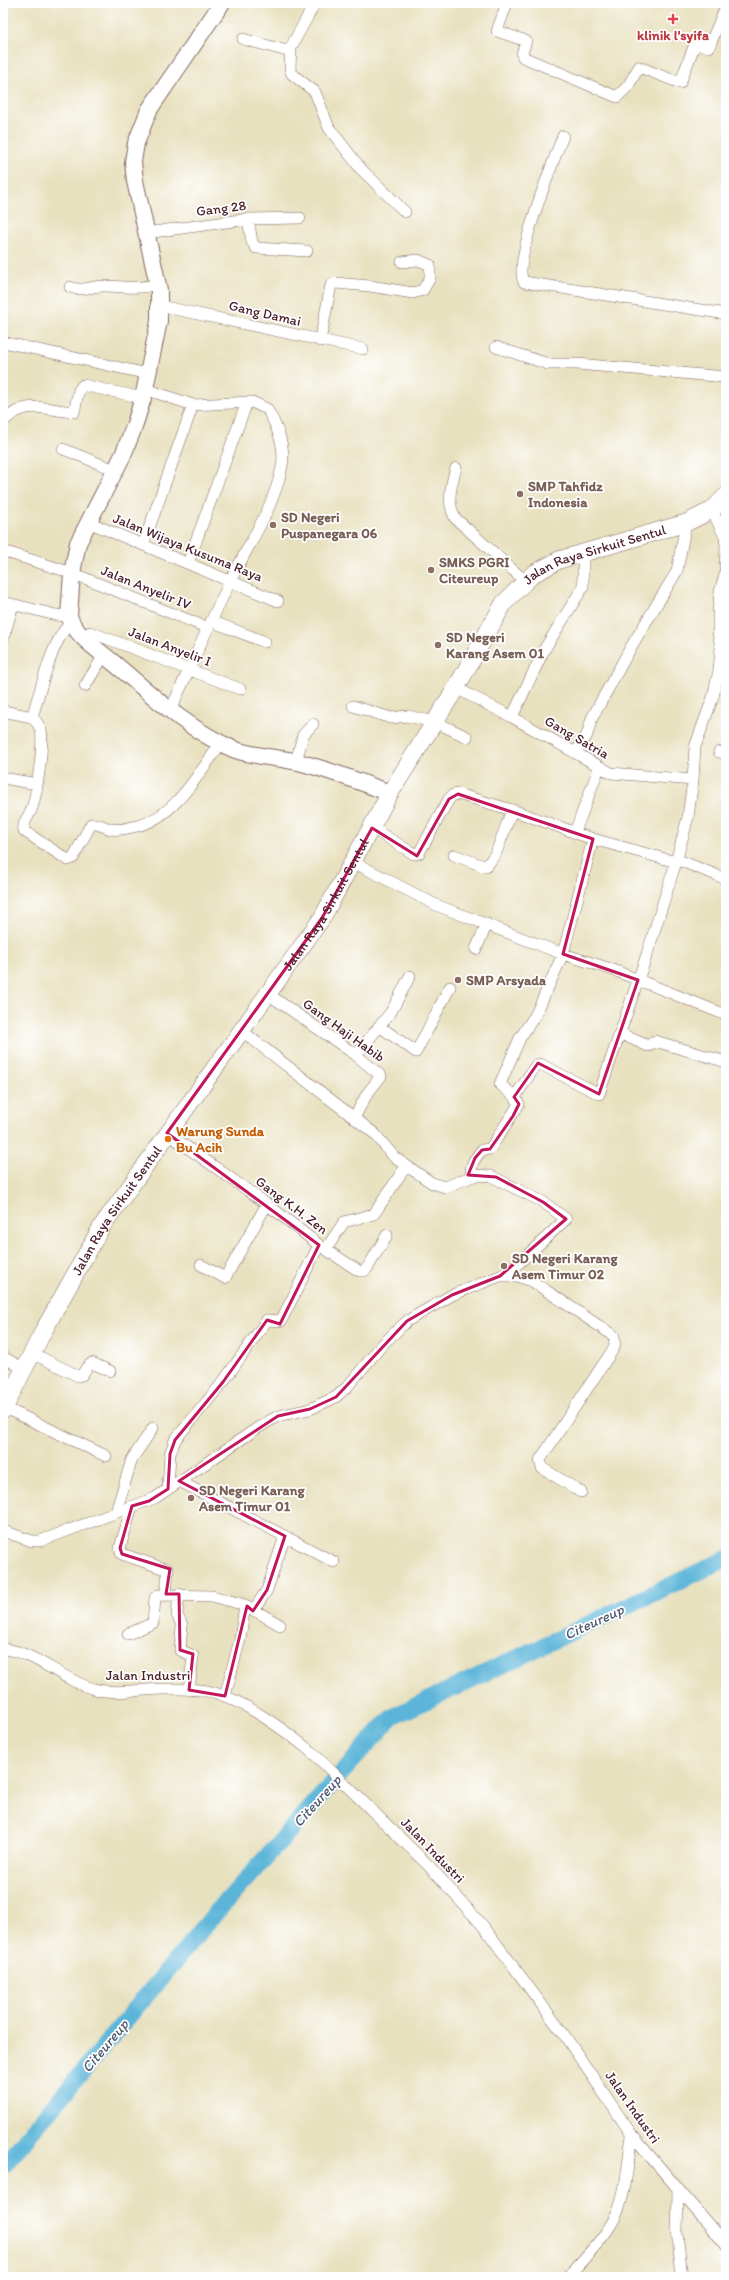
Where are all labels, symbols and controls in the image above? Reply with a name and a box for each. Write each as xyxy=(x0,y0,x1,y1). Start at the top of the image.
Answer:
marker: klinik l'syifa xyxy=(667,13,679,25)
place label: klinik l'syifa xyxy=(637,27,709,44)
street label: Gang 28 xyxy=(195,197,247,220)
street label: Gang Damai xyxy=(227,297,303,330)
place label: SMP Tahfidz Indonesia xyxy=(528,478,603,511)
marker: SMP Tahfidz Indonesia xyxy=(515,489,525,499)
place label: SD Negeri Puspanegara 06 xyxy=(281,509,378,542)
street label: Jalan Wijaya Kusuma Raya xyxy=(110,510,266,586)
marker: SD Negeri Puspanegara 06 xyxy=(268,520,278,530)
street label: Jalan Raya Sirkuit Sentul xyxy=(519,521,668,588)
place label: SMKS PGRI Citeureup xyxy=(439,554,509,587)
street label: Jalan Anyelir IV xyxy=(98,562,194,613)
marker: SMKS PGRI Citeureup xyxy=(426,565,436,575)
street label: Jalan Anyelir I xyxy=(126,623,213,670)
place label: SD Negeri Karang Asem 01 xyxy=(446,629,544,662)
marker: SD Negeri Karang Asem 01 xyxy=(433,640,443,650)
street label: Gang Satria xyxy=(542,712,613,763)
street label: Jalan Raya Sirkuit Sentul xyxy=(279,836,373,974)
place label: SMP Arsyada xyxy=(466,972,546,989)
marker: SMP Arsyada xyxy=(453,975,463,985)
street label: Gang Haji Habib xyxy=(299,995,388,1066)
place label: Warung Sunda Bu Acih xyxy=(176,1123,265,1156)
marker: Warung Sunda Bu Acih xyxy=(163,1134,173,1144)
street label: Jalan Raya Sirkuit Sentul xyxy=(68,1142,166,1278)
street label: Gang K.H. Zen xyxy=(252,1173,331,1238)
place label: SD Negeri Karang Asem Timur 02 xyxy=(511,1250,618,1283)
marker: SD Negeri Karang Asem Timur 02 xyxy=(499,1261,509,1271)
place label: SD Negeri Karang Asem Timur 01 xyxy=(198,1482,305,1515)
marker: SD Negeri Karang Asem Timur 01 xyxy=(186,1493,196,1503)
water label: Citeureup xyxy=(561,1600,628,1644)
street label: Jalan Industri xyxy=(106,1667,190,1684)
water label: Citeureup xyxy=(289,1771,346,1831)
street label: Jalan Industri xyxy=(397,1814,468,1887)
water label: Citeureup xyxy=(78,2015,133,2076)
street label: Jalan Industri xyxy=(601,2068,664,2147)

